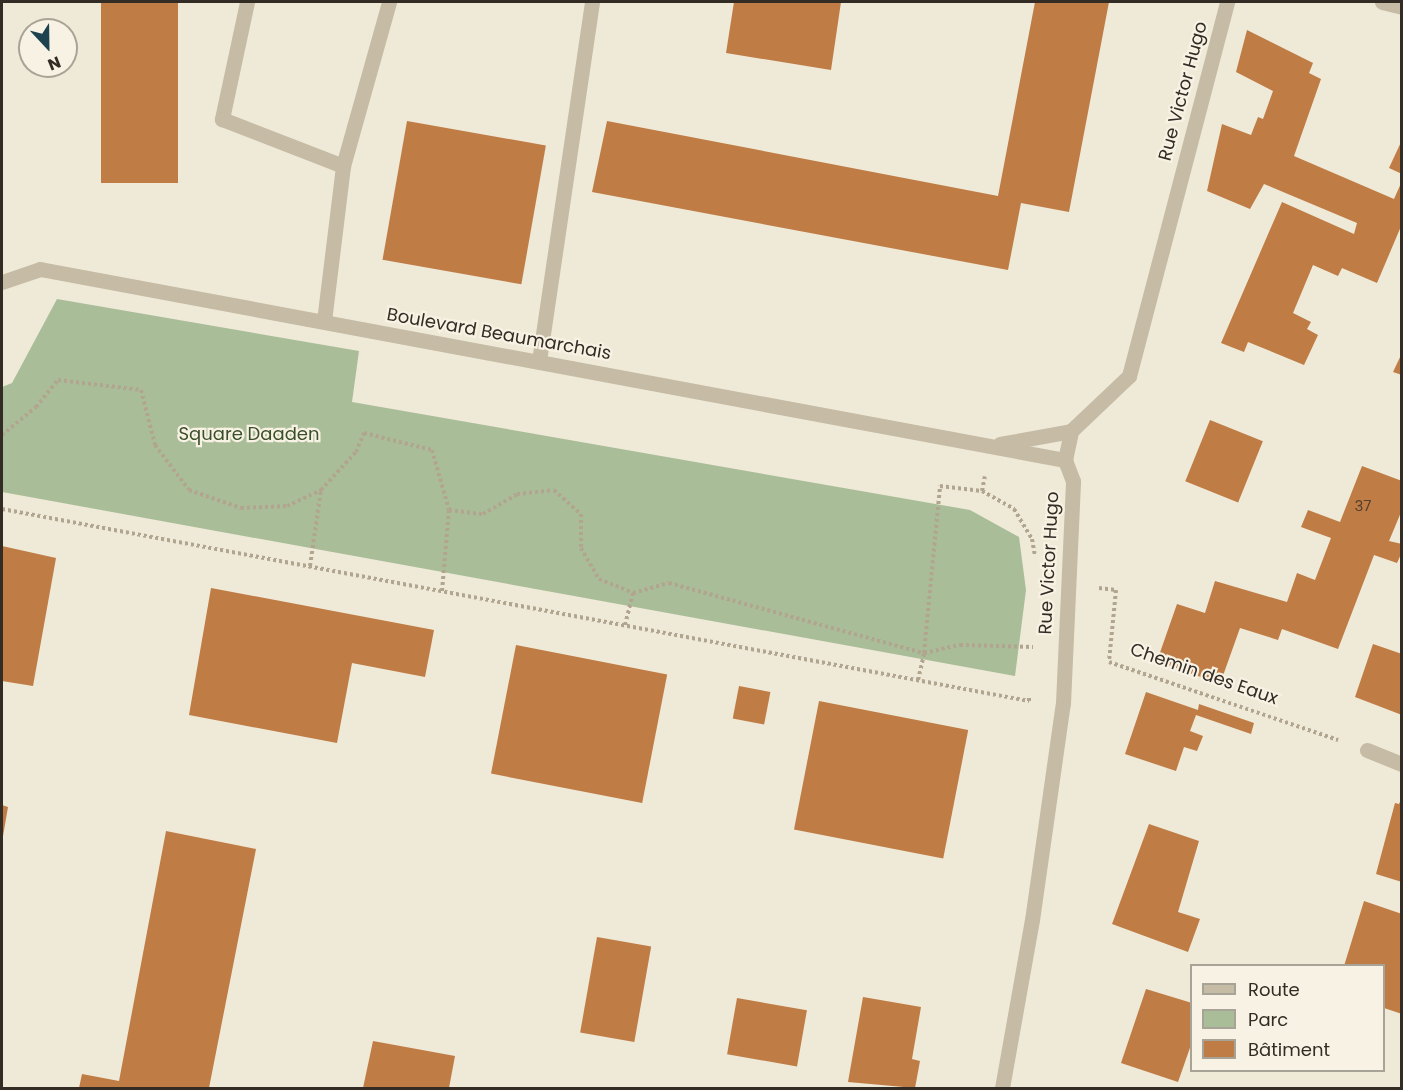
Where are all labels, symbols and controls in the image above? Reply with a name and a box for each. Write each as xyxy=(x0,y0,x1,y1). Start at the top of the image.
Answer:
north arrow xyxy=(18,18,78,78)
street label: Rue Victor Hugo xyxy=(1154,19,1212,163)
text: N xyxy=(44,50,64,76)
street label: Boulevard Beaumarchais xyxy=(385,304,613,364)
park label: Square Daaden xyxy=(178,423,320,445)
street label: Rue Victor Hugo xyxy=(1034,491,1064,635)
house number: 37 xyxy=(1354,497,1372,515)
street label: Chemin des Eaux xyxy=(1127,639,1281,709)
legend xyxy=(1190,964,1385,1072)
text: Route xyxy=(1248,977,1300,1002)
text: Parc xyxy=(1248,1007,1288,1032)
text: Bâtiment xyxy=(1248,1037,1330,1062)

